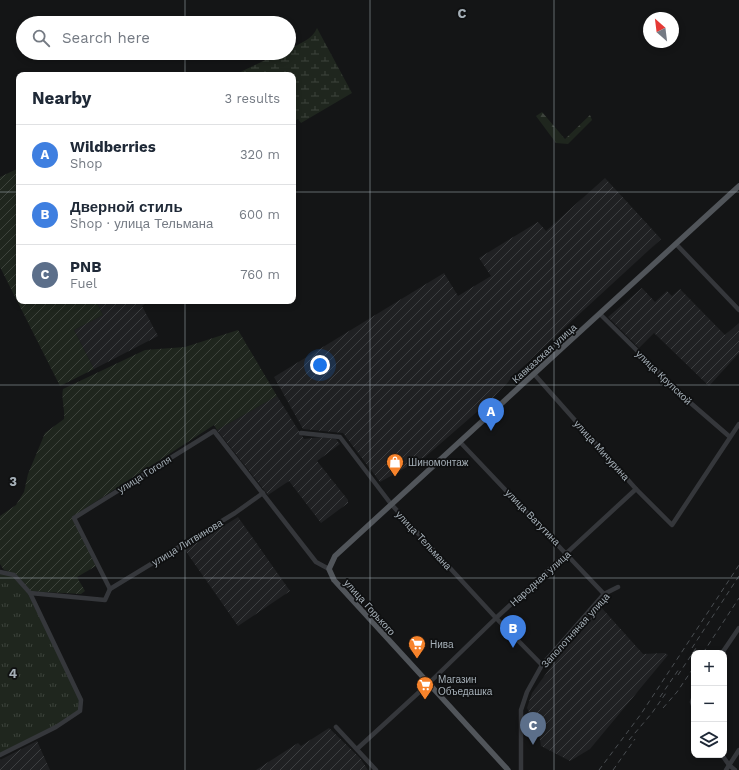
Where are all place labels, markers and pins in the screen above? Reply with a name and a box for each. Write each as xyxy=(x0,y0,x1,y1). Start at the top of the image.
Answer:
pin: A xyxy=(478,398,504,431)
shop icon: Шиномонтаж xyxy=(385,452,405,477)
place label: Шиномонтаж xyxy=(408,457,469,468)
pin: B xyxy=(500,615,526,648)
supermarket icon: Нива xyxy=(407,634,427,659)
place label: Нива xyxy=(430,639,454,650)
place label: Магазин Объедашка xyxy=(438,674,493,697)
supermarket icon: Магазин Объедашка xyxy=(415,675,435,700)
pin: C xyxy=(520,712,546,745)

